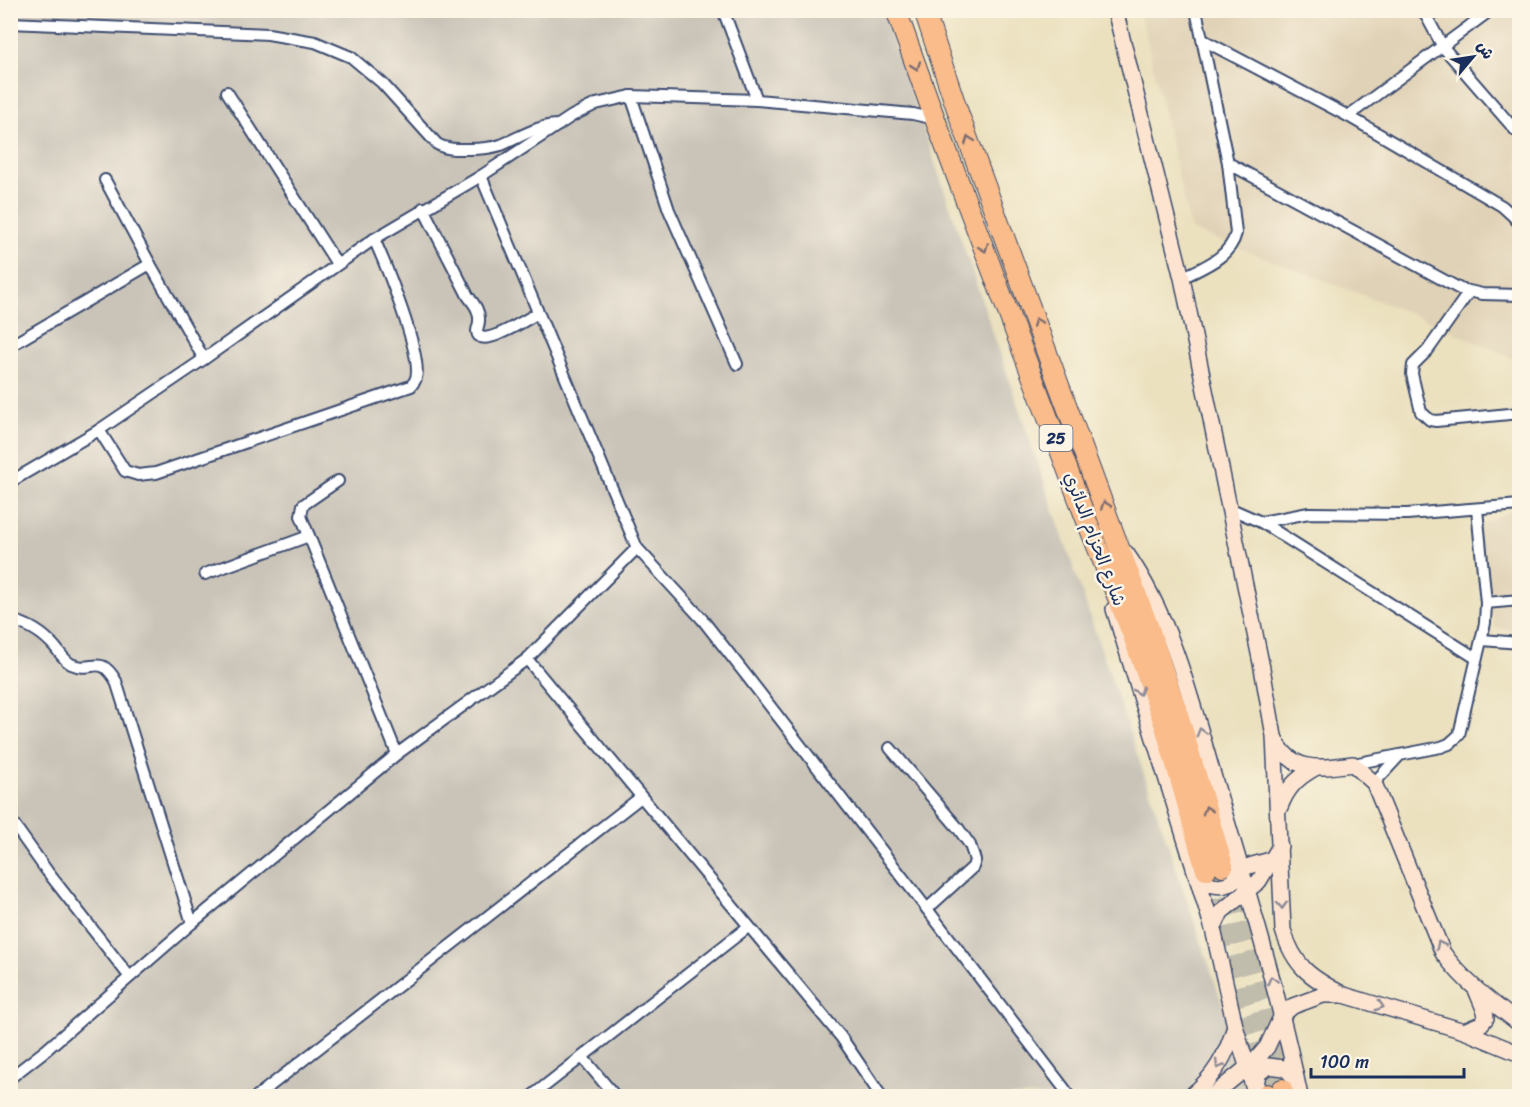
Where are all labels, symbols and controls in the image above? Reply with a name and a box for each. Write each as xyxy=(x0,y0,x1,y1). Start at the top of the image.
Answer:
north arrow xyxy=(1443,27,1503,87)
text: ش xyxy=(1469,35,1503,65)
one-way arrow xyxy=(908,60,921,71)
one-way arrow xyxy=(963,135,976,146)
one-way arrow xyxy=(977,242,990,253)
one-way arrow xyxy=(1031,318,1044,328)
road number: 25 xyxy=(1040,425,1072,451)
street label: شارع الحزام الدائري xyxy=(1055,467,1135,611)
one-way arrow xyxy=(1099,500,1112,511)
one-way arrow xyxy=(1132,685,1145,696)
one-way arrow xyxy=(1196,727,1208,738)
one-way arrow xyxy=(1202,805,1214,815)
one-way arrow xyxy=(1276,900,1288,909)
one-way arrow xyxy=(1436,941,1448,952)
one-way arrow xyxy=(1267,975,1279,986)
one-way arrow xyxy=(1374,999,1385,1011)
scale bar xyxy=(1311,1041,1464,1079)
text: 100 m xyxy=(1320,1046,1369,1078)
one-way arrow xyxy=(1214,1059,1226,1069)

